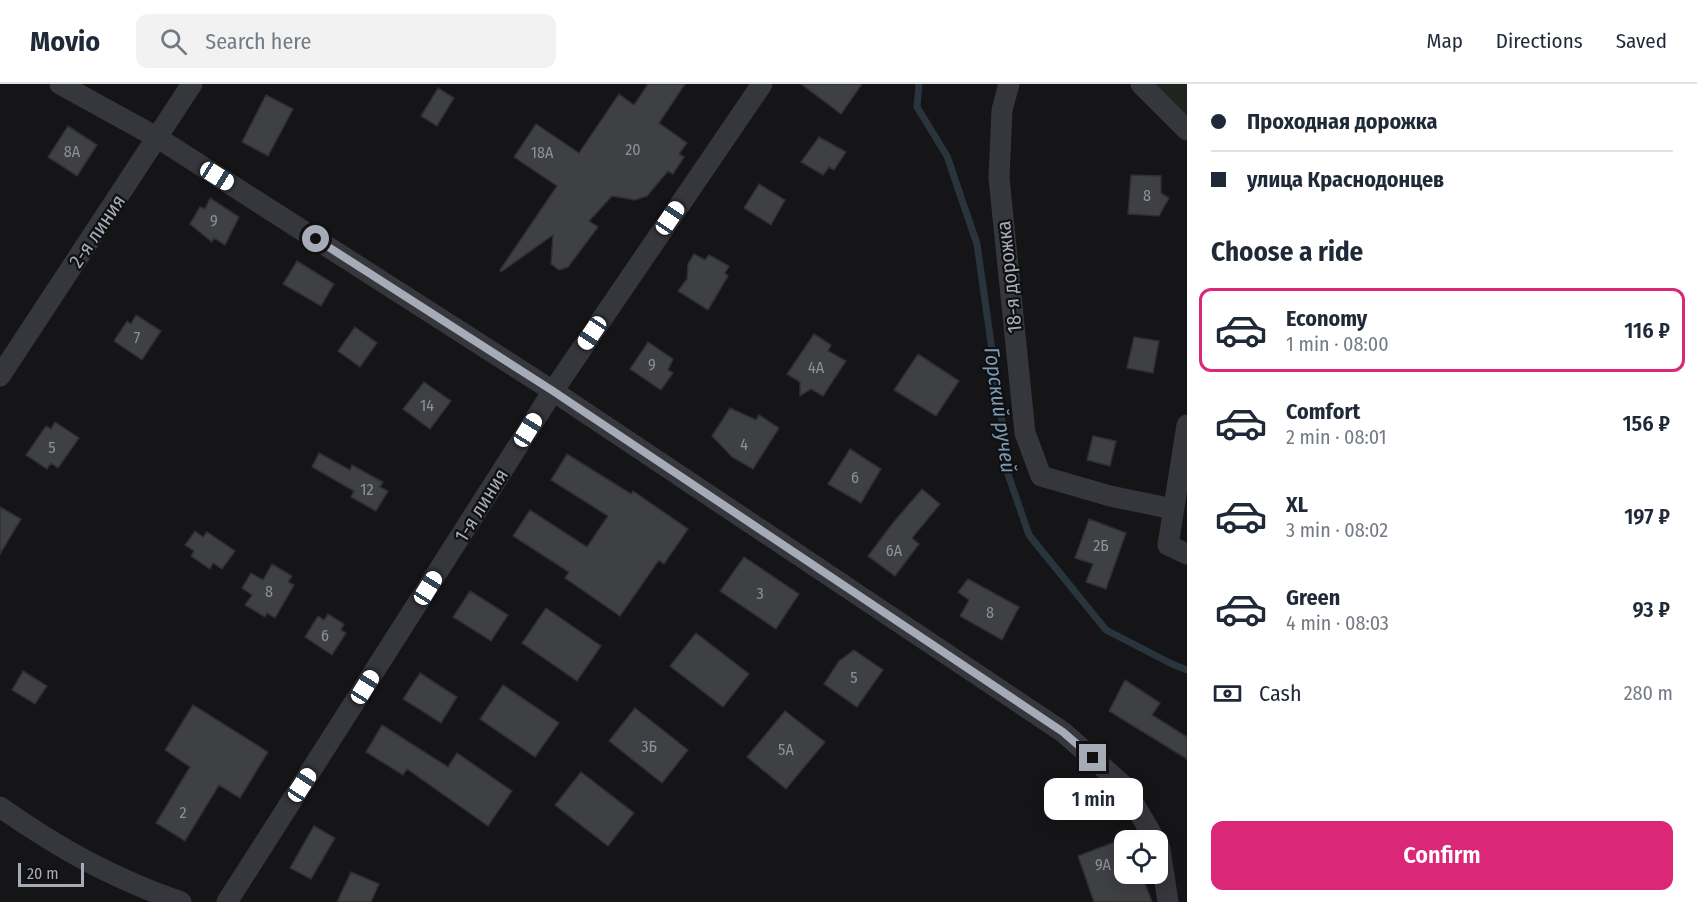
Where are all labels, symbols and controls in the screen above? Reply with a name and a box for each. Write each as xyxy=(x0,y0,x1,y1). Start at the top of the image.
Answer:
search box xyxy=(136,14,556,68)
text: Movio xyxy=(30,25,100,58)
icon: search xyxy=(157,25,190,58)
text: Search here xyxy=(205,28,311,55)
text: Map xyxy=(1426,28,1463,54)
text: Directions xyxy=(1496,28,1583,54)
text: Saved xyxy=(1616,28,1667,54)
text: Проходная дорожка xyxy=(1247,108,1438,135)
house number: 20 xyxy=(625,140,641,159)
house number: 8А xyxy=(64,142,81,161)
house number: 18А xyxy=(531,143,554,162)
car xyxy=(197,159,237,193)
text: улица Краснодонцев xyxy=(1247,166,1444,193)
house number: 8 xyxy=(1143,186,1151,205)
street label: 2-я линия xyxy=(64,190,130,272)
car xyxy=(652,198,688,238)
house number: 9 xyxy=(210,211,218,230)
street label: 18-я дорожка xyxy=(991,220,1027,334)
route start xyxy=(302,225,329,252)
text: Choose a ride xyxy=(1211,236,1363,268)
icon: car xyxy=(1214,303,1268,357)
text: Economy xyxy=(1286,305,1367,332)
car xyxy=(574,313,610,353)
text: 116 ₽ xyxy=(1624,317,1670,344)
house number: 7 xyxy=(134,328,141,347)
text: 1 min · 08:00 xyxy=(1286,332,1389,356)
water label: Горский ручей xyxy=(978,345,1022,475)
house number: 9 xyxy=(648,355,656,374)
house number: 4А xyxy=(808,358,825,377)
house number: 14 xyxy=(420,396,434,415)
icon: car xyxy=(1214,396,1268,450)
text: Comfort xyxy=(1286,398,1360,425)
car xyxy=(511,410,545,450)
text: 156 ₽ xyxy=(1622,410,1670,437)
text: 2 min · 08:01 xyxy=(1286,425,1387,449)
house number: 4 xyxy=(740,435,748,454)
house number: 5 xyxy=(48,438,56,457)
street label: 1-я линия xyxy=(449,464,513,546)
house number: 6 xyxy=(851,468,859,487)
house number: 12 xyxy=(360,480,374,499)
icon: car xyxy=(1214,489,1268,543)
text: XL xyxy=(1286,491,1308,518)
text: 197 ₽ xyxy=(1624,503,1670,530)
text: 3 min · 08:02 xyxy=(1286,518,1388,542)
house number: 2Б xyxy=(1093,536,1109,555)
house number: 6А xyxy=(886,541,903,560)
car xyxy=(411,568,445,608)
house number: 8 xyxy=(265,582,273,601)
icon: car xyxy=(1214,582,1268,636)
house number: 3 xyxy=(756,584,764,603)
text: Green xyxy=(1286,584,1340,611)
text: 93 ₽ xyxy=(1633,596,1670,623)
house number: 8 xyxy=(986,603,994,622)
text: 4 min · 08:03 xyxy=(1286,611,1389,635)
house number: 6 xyxy=(321,626,329,645)
car xyxy=(348,667,382,707)
house number: 5 xyxy=(850,668,858,687)
icon: cash xyxy=(1211,677,1244,710)
text: Cash xyxy=(1259,680,1302,707)
text: 280 m xyxy=(1624,681,1673,705)
house number: 3Б xyxy=(641,737,657,756)
house number: 5А xyxy=(778,740,794,759)
route end xyxy=(1079,744,1106,771)
car xyxy=(285,765,319,805)
callout: 1 min xyxy=(1044,779,1142,821)
text: 1 min xyxy=(1072,787,1115,811)
house number: 2 xyxy=(179,803,187,822)
button: Confirm xyxy=(1211,821,1673,890)
map controls xyxy=(1114,830,1168,884)
button: locate xyxy=(1114,830,1168,884)
house number: 9А xyxy=(1095,855,1112,874)
scale bar xyxy=(18,860,84,888)
text: 20 m xyxy=(27,864,58,883)

